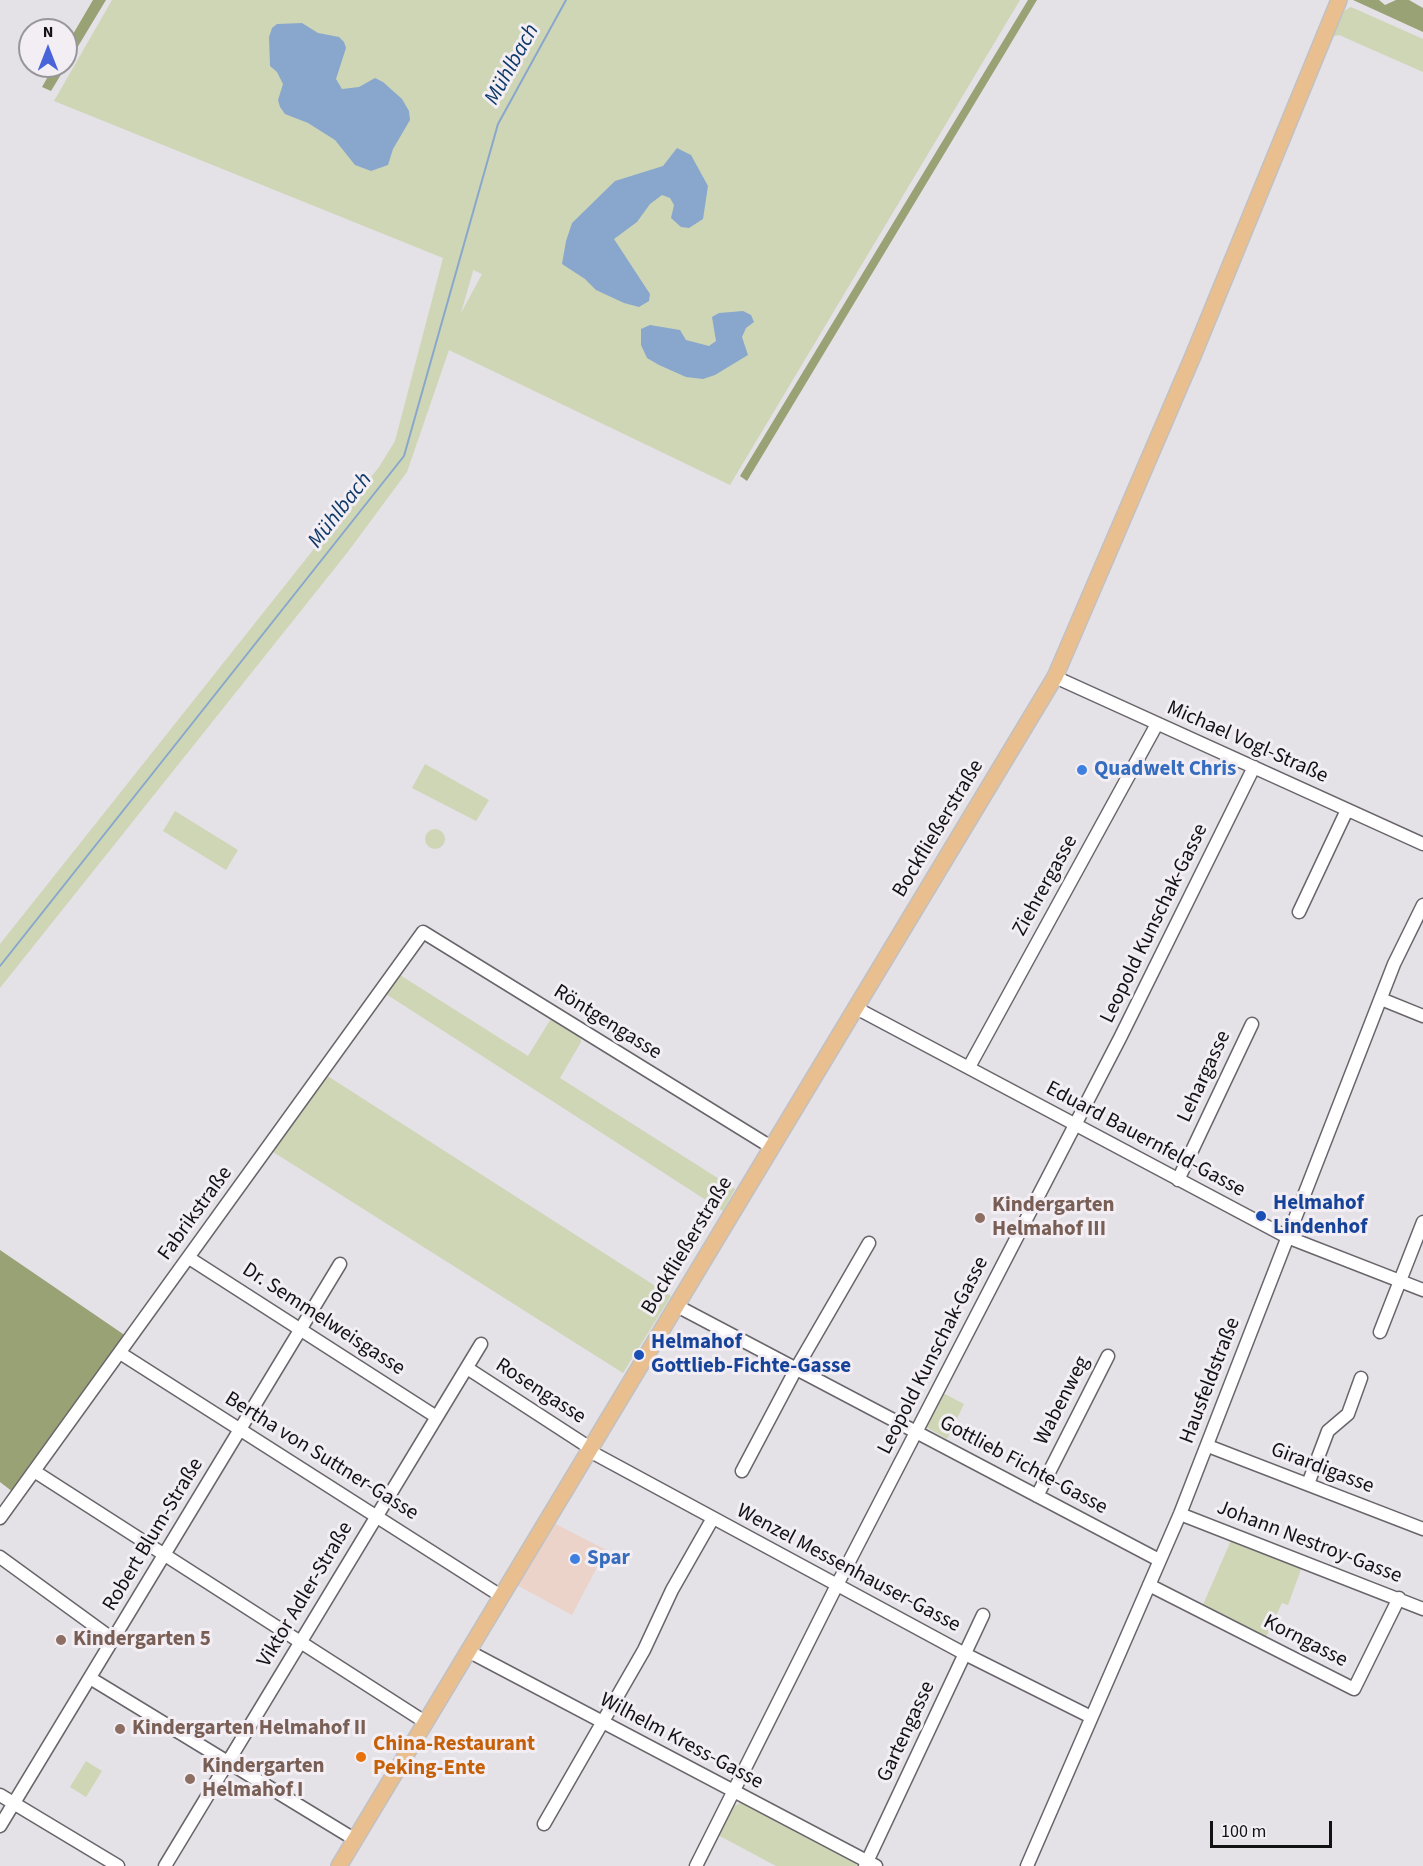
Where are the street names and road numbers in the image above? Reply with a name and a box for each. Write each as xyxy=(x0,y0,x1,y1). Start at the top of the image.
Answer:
street label: Michael Vogl-Straße xyxy=(1163,696,1331,790)
street label: Bockfließerstraße xyxy=(888,756,990,902)
street label: Leopold Kunschak-Gasse xyxy=(1096,820,1214,1028)
street label: Ziehrergasse xyxy=(1008,831,1084,941)
street label: Röntgengasse xyxy=(548,980,666,1066)
street label: Lehargasse xyxy=(1173,1027,1237,1127)
street label: Eduard Bauernfeld-Gasse xyxy=(1041,1077,1249,1203)
street label: Fabrikstraße xyxy=(153,1162,239,1266)
street label: Bockfließerstraße xyxy=(637,1173,739,1319)
street label: Leopold Kunschak-Gasse xyxy=(873,1253,995,1459)
street label: Dr. Semmelweisgasse xyxy=(237,1258,409,1382)
street label: Hausfeldstraße xyxy=(1175,1314,1247,1448)
street label: Wabenweg xyxy=(1030,1352,1096,1450)
street label: Rosengasse xyxy=(490,1353,590,1431)
street label: Bertha von Suttner-Gasse xyxy=(220,1387,422,1527)
street label: Gottlieb Fichte-Gasse xyxy=(935,1411,1111,1521)
street label: Girardigasse xyxy=(1267,1438,1377,1500)
street label: Robert Blum-Straße xyxy=(98,1454,210,1616)
street label: Johann Nestroy-Gasse xyxy=(1213,1496,1405,1590)
street label: Wenzel Messenhauser-Gasse xyxy=(732,1499,964,1639)
street label: Viktor Adler-Straße xyxy=(253,1518,359,1672)
street label: Korngasse xyxy=(1259,1610,1351,1674)
street label: Gartengasse xyxy=(873,1678,941,1786)
street label: Wilhelm Kress-Gasse xyxy=(595,1688,767,1796)

